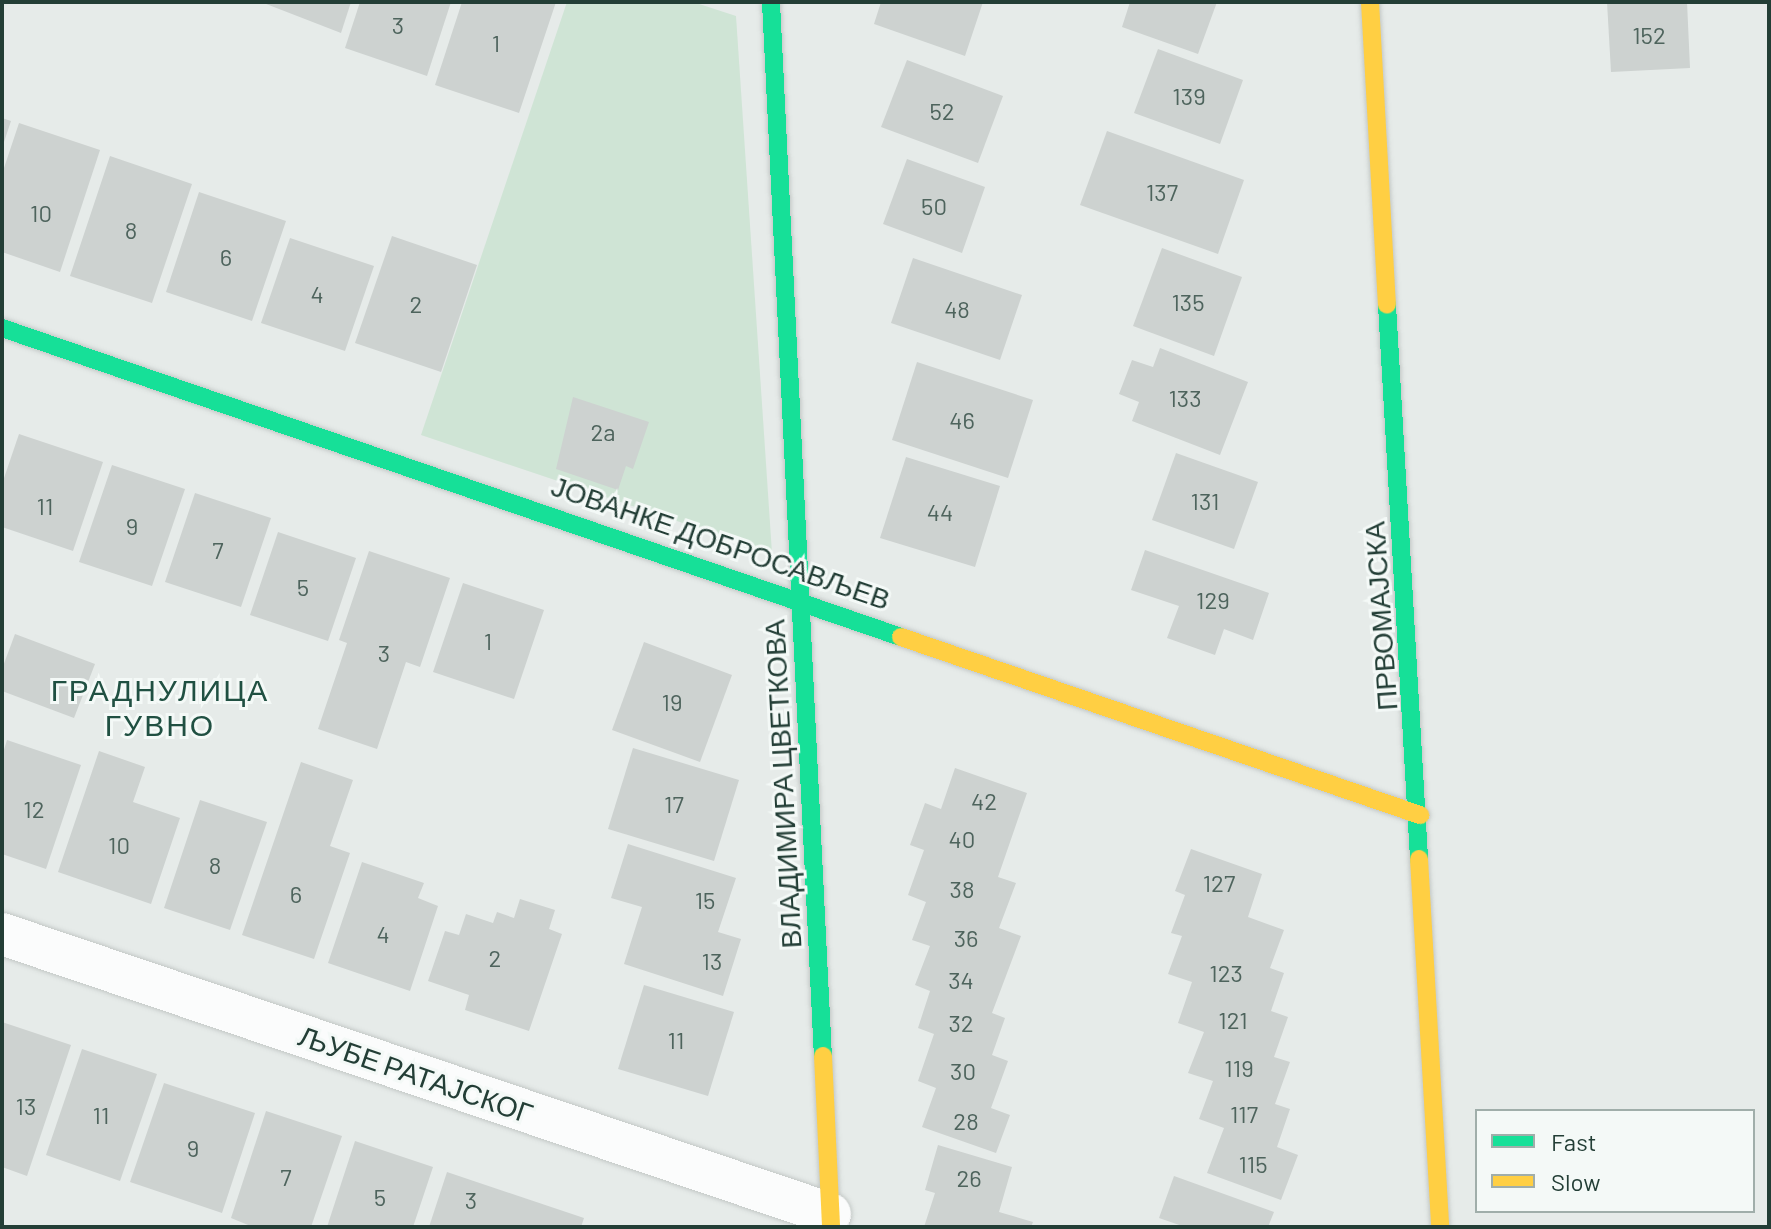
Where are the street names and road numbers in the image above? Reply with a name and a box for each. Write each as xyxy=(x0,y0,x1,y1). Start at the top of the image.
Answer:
street label: ЈОВАНКЕ ДОБРОСАВЉЕВ xyxy=(547,468,895,616)
street label: ПРВОМАЈСКА xyxy=(1357,520,1403,712)
street label: ВЛАДИМИРА ЦВЕТКОВА xyxy=(757,619,807,949)
street label: ЉУБЕ РАТАЈСКОГ xyxy=(295,1018,537,1130)

